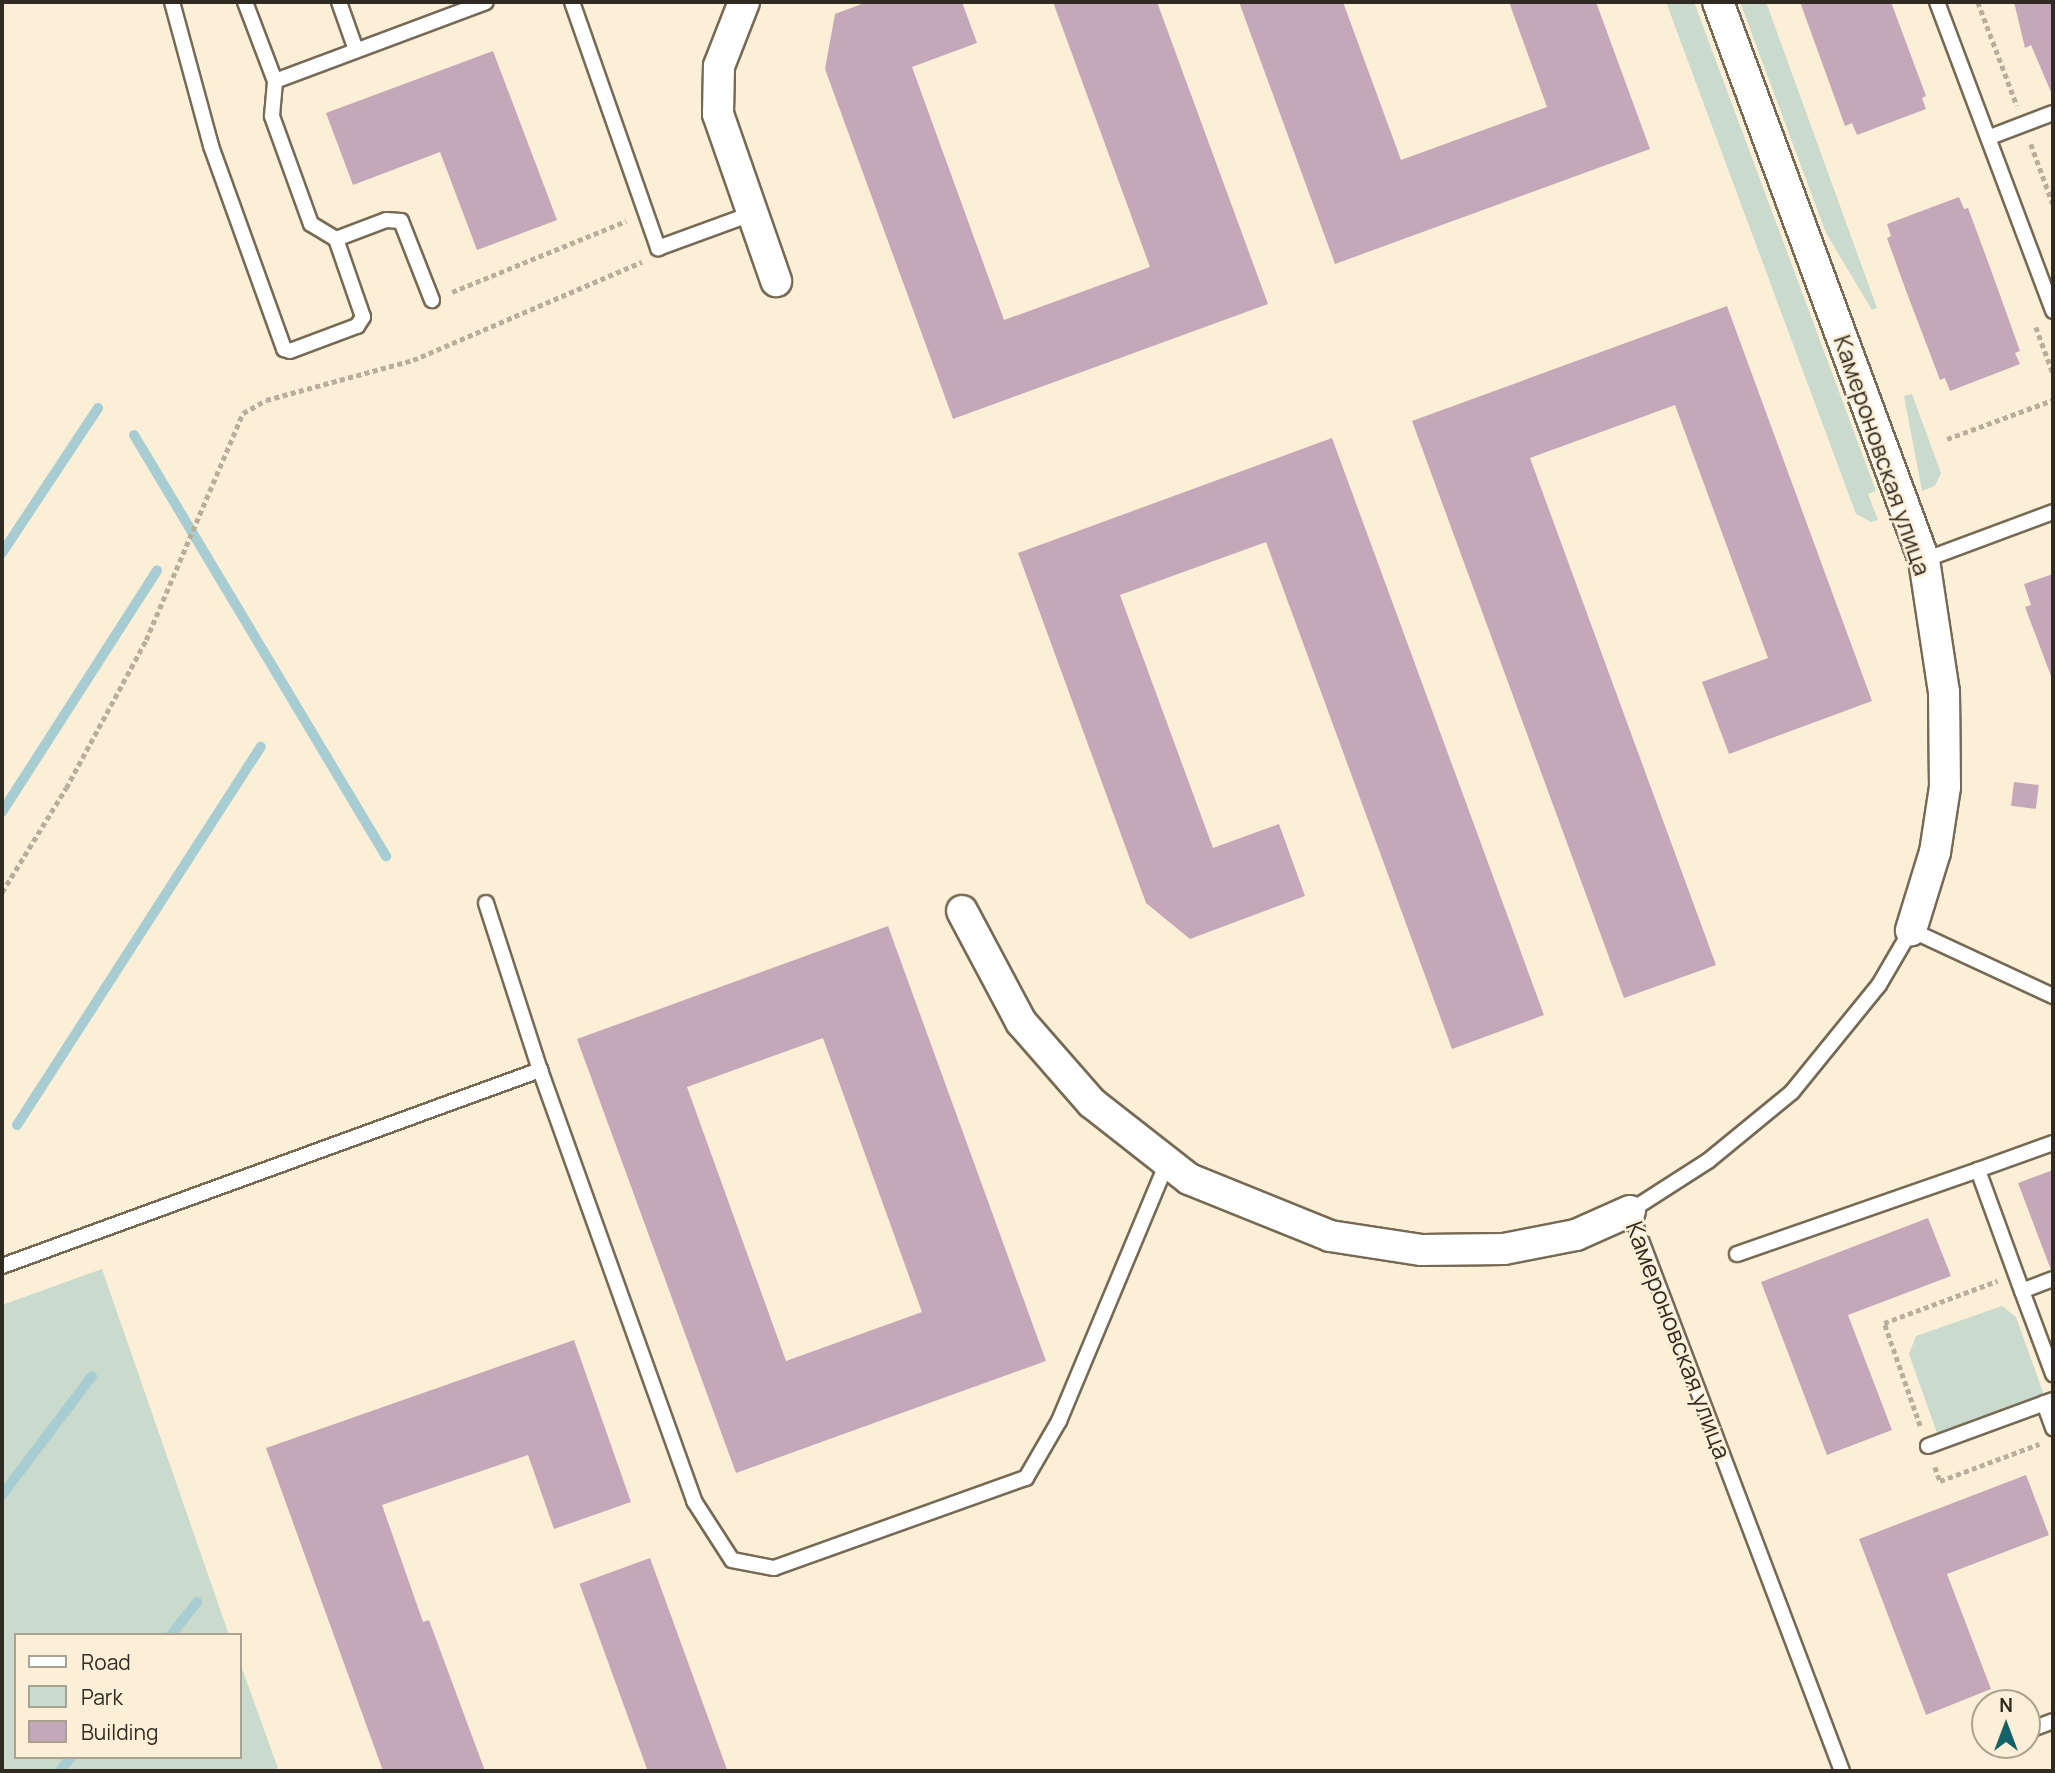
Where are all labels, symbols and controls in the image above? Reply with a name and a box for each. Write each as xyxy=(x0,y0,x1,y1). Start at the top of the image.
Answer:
street label: Камероновская улица xyxy=(1828,331,1938,579)
street label: Камероновская улица xyxy=(1620,1217,1738,1463)
legend xyxy=(14,1633,242,1759)
text: Road xyxy=(81,1648,131,1676)
text: Park xyxy=(81,1683,123,1711)
north arrow xyxy=(1971,1689,2041,1759)
text: N xyxy=(1999,1692,2013,1718)
text: Building xyxy=(81,1718,158,1746)

